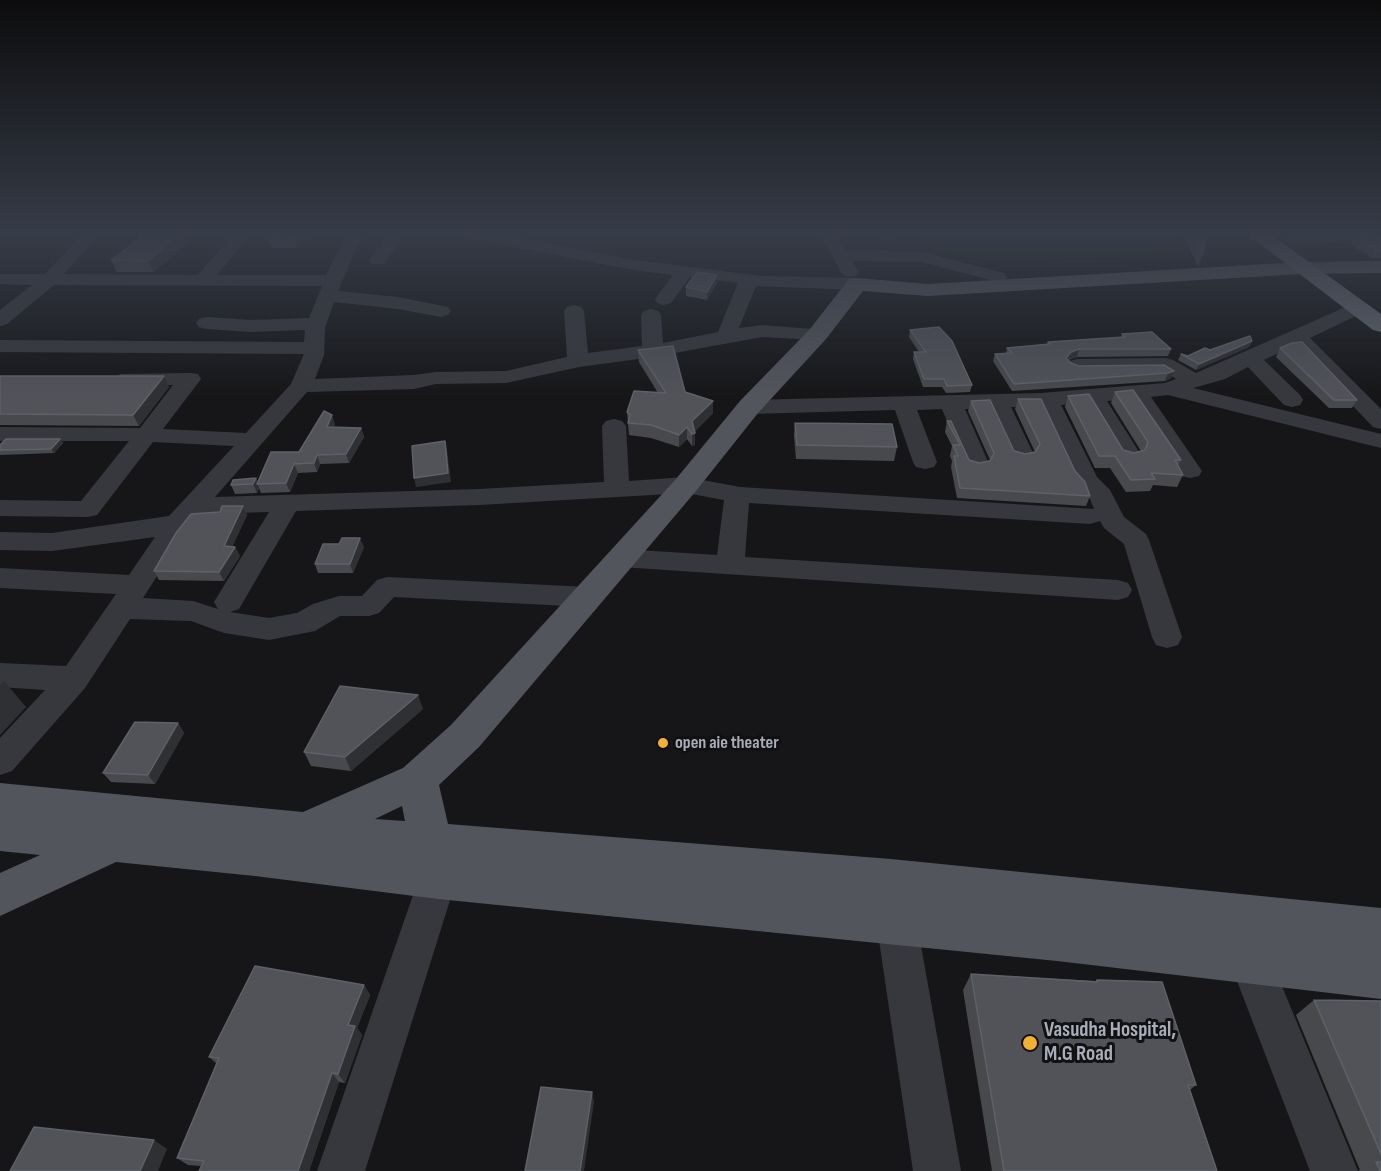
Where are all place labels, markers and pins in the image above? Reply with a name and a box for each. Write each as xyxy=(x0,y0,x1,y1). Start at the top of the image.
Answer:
place label: open aie theater xyxy=(675,732,779,754)
marker: open aie theater xyxy=(656,736,670,750)
place label: Vasudha Hospital, M.G Road xyxy=(1044,1018,1176,1068)
marker: Vasudha Hospital, M.G Road xyxy=(1021,1034,1039,1052)

